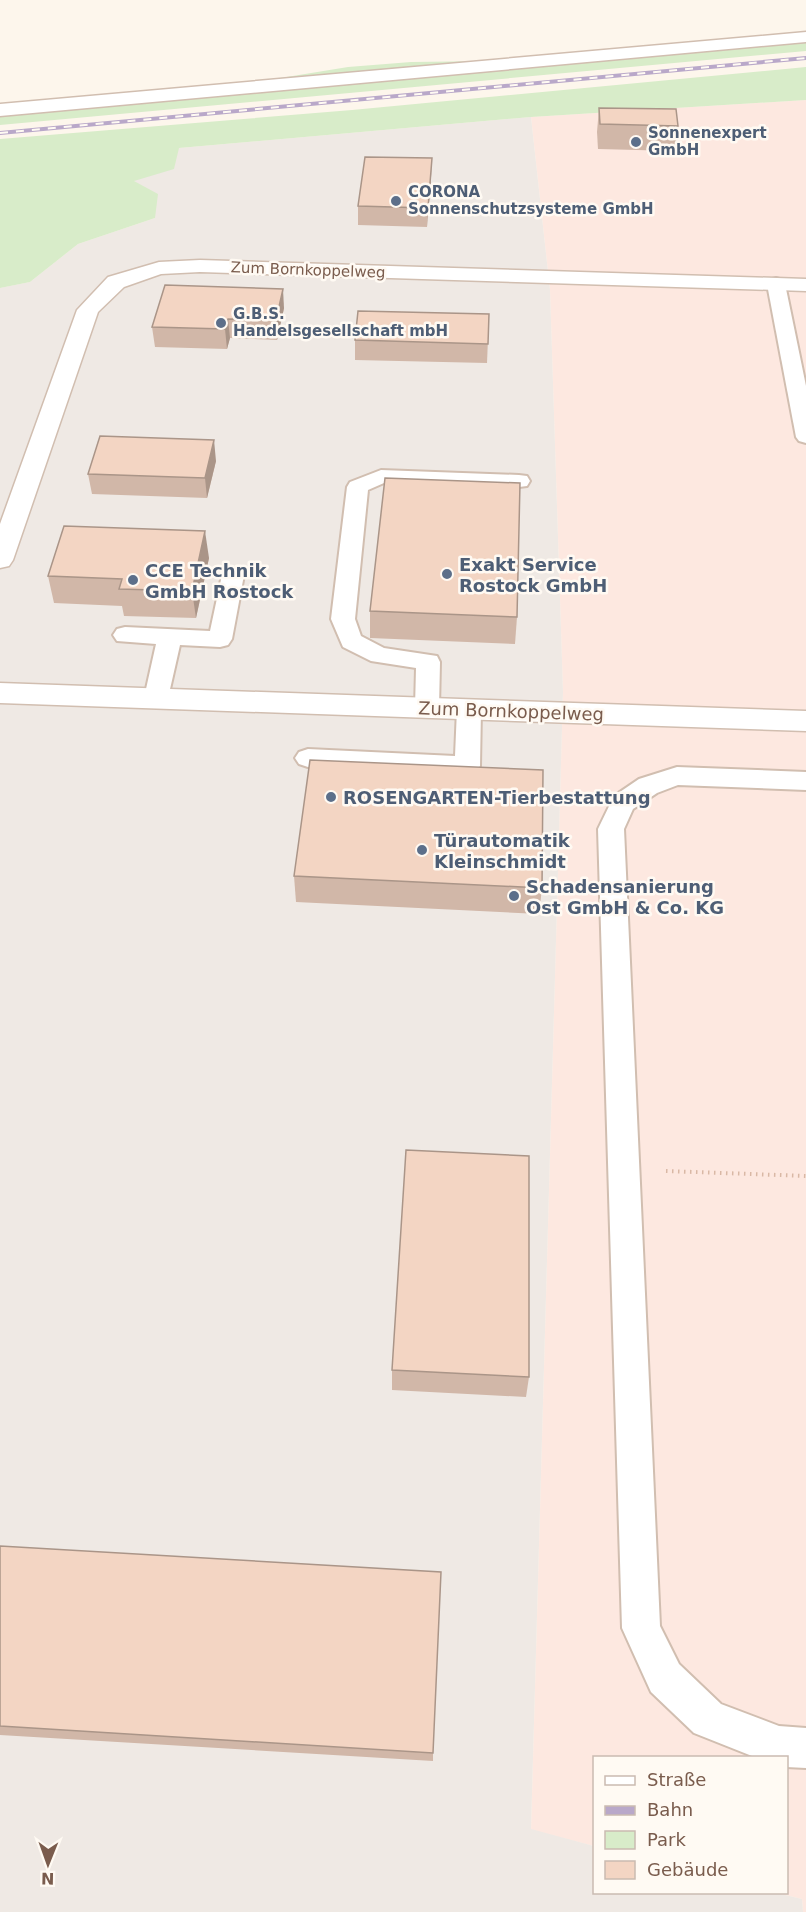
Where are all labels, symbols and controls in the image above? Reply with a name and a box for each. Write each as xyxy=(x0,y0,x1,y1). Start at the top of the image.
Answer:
place label: Sonnenexpert GmbH xyxy=(648,124,767,159)
marker: Sonnenexpert GmbH xyxy=(629,135,643,149)
place label: CORONA Sonnenschutzsysteme GmbH xyxy=(408,183,654,218)
marker: CORONA Sonnenschutzsysteme GmbH xyxy=(389,194,403,208)
street label: Zum Bornkoppelweg xyxy=(230,258,386,282)
place label: G.B.S. Handelsgesellschaft mbH xyxy=(233,305,448,340)
marker: G.B.S. Handelsgesellschaft mbH xyxy=(214,316,228,330)
place label: Exakt Service Rostock GmbH xyxy=(459,554,607,596)
place label: CCE Technik GmbH Rostock xyxy=(145,560,294,602)
marker: Exakt Service Rostock GmbH xyxy=(440,567,454,581)
marker: CCE Technik GmbH Rostock xyxy=(126,573,140,587)
street label: Zum Bornkoppelweg xyxy=(418,697,604,725)
place label: ROSENGARTEN-Tierbestattung xyxy=(343,787,651,808)
marker: ROSENGARTEN-Tierbestattung xyxy=(324,790,338,804)
place label: Türautomatik Kleinschmidt xyxy=(434,830,571,872)
marker: Türautomatik Kleinschmidt xyxy=(415,843,429,857)
place label: Schadensanierung Ost GmbH & Co. KG xyxy=(526,876,724,918)
marker: Schadensanierung Ost GmbH & Co. KG xyxy=(507,889,521,903)
legend xyxy=(593,1756,788,1894)
text: Straße xyxy=(647,1769,706,1790)
text: Bahn xyxy=(647,1799,693,1820)
text: Park xyxy=(647,1829,686,1850)
north arrow xyxy=(18,1834,78,1894)
text: Gebäude xyxy=(647,1859,728,1880)
text: N xyxy=(41,1869,55,1888)

